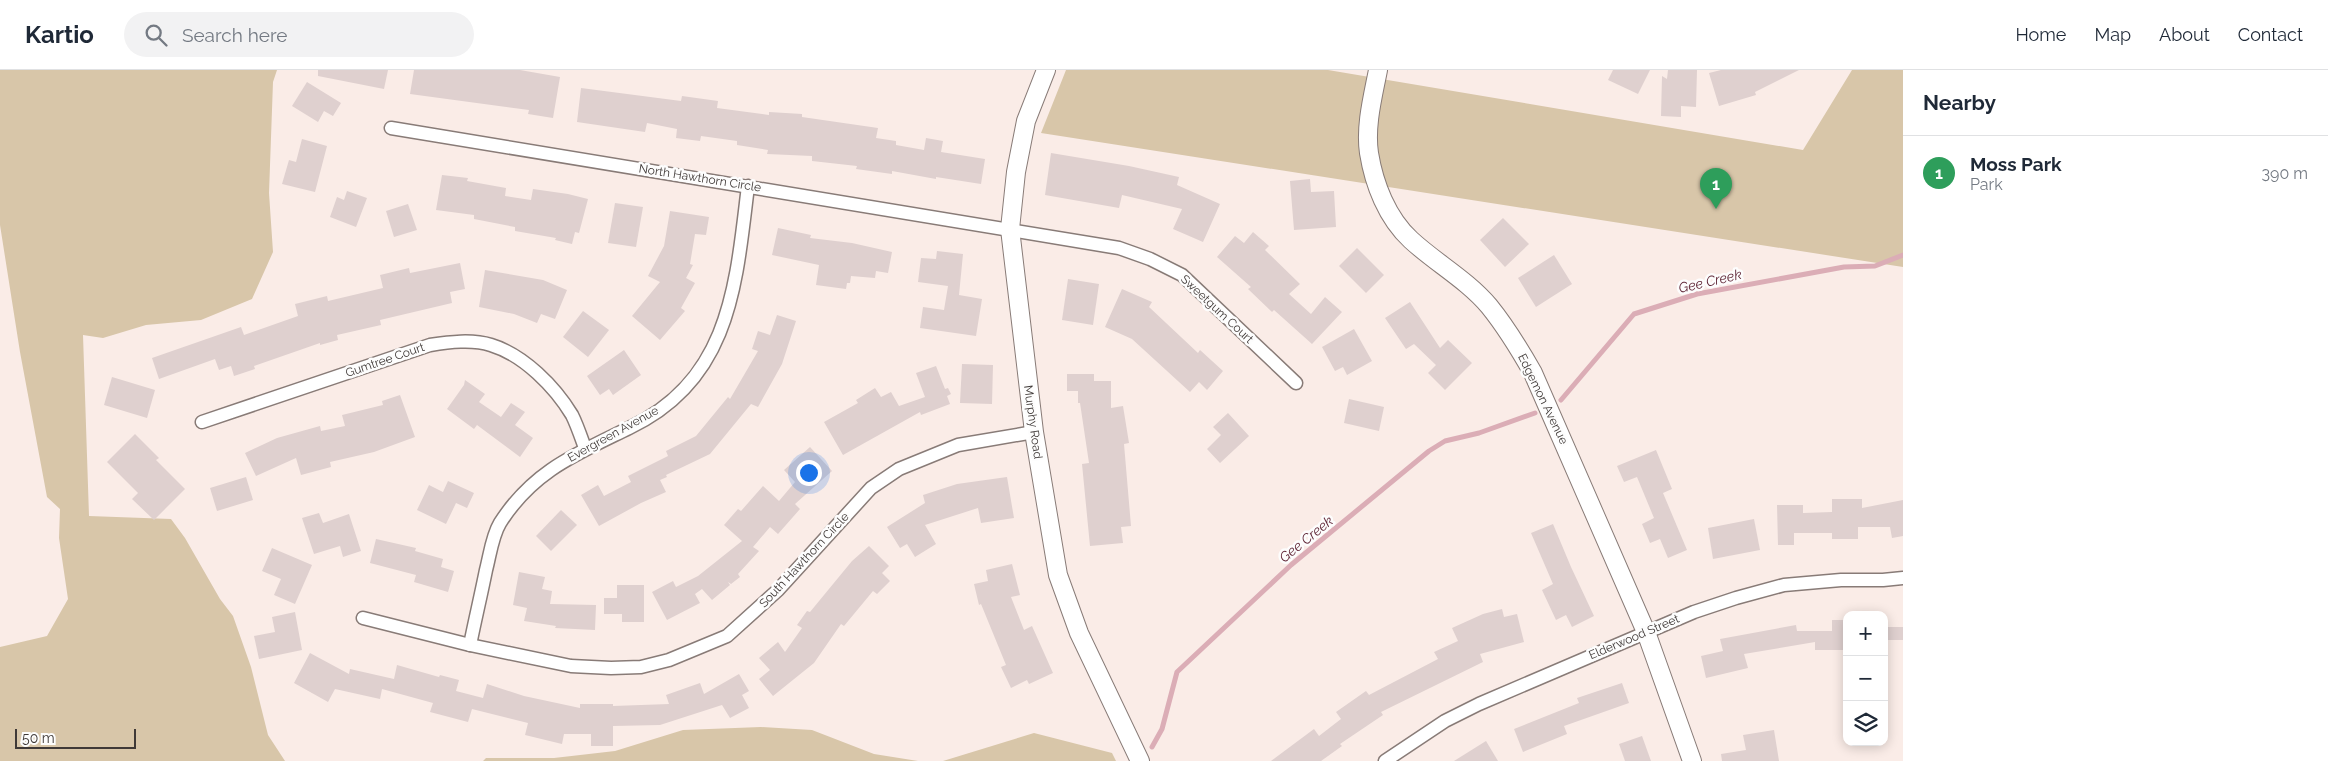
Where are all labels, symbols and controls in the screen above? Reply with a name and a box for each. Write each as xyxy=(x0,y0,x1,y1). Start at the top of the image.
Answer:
search box xyxy=(124,12,474,57)
text: Kartio xyxy=(25,20,94,49)
icon: search xyxy=(142,21,170,49)
text: Search here xyxy=(182,24,287,46)
text: Home xyxy=(2015,24,2066,45)
text: Map xyxy=(2094,24,2131,45)
text: About xyxy=(2159,24,2210,45)
text: Contact xyxy=(2238,24,2303,45)
text: Nearby xyxy=(1923,90,1996,115)
text: Moss Park xyxy=(1970,153,2062,175)
street label: North Hawthorn Circle xyxy=(638,161,762,195)
text: 1 xyxy=(1935,164,1943,183)
text: 390 m xyxy=(2262,164,2308,183)
pin: 1 xyxy=(1700,168,1732,209)
text: Park xyxy=(1970,175,2003,194)
water label: Gee Creek xyxy=(1677,266,1744,296)
street label: Sweetgum Court xyxy=(1178,272,1256,346)
street label: Gumtree Court xyxy=(344,340,426,380)
street label: Edgemon Avenue xyxy=(1515,351,1571,447)
street label: Murphy Road xyxy=(1021,384,1045,460)
street label: Evergreen Avenue xyxy=(565,403,661,465)
your location xyxy=(796,460,822,486)
street label: South Hawthorn Circle xyxy=(756,510,852,610)
water label: Gee Creek xyxy=(1276,512,1336,565)
map controls xyxy=(1843,611,1888,746)
button: + xyxy=(1843,611,1888,656)
street label: Elderwood Street xyxy=(1587,612,1681,662)
button: − xyxy=(1843,656,1888,701)
button: layers xyxy=(1843,701,1888,746)
scale bar xyxy=(15,726,136,749)
text: 50 m xyxy=(22,730,55,746)

